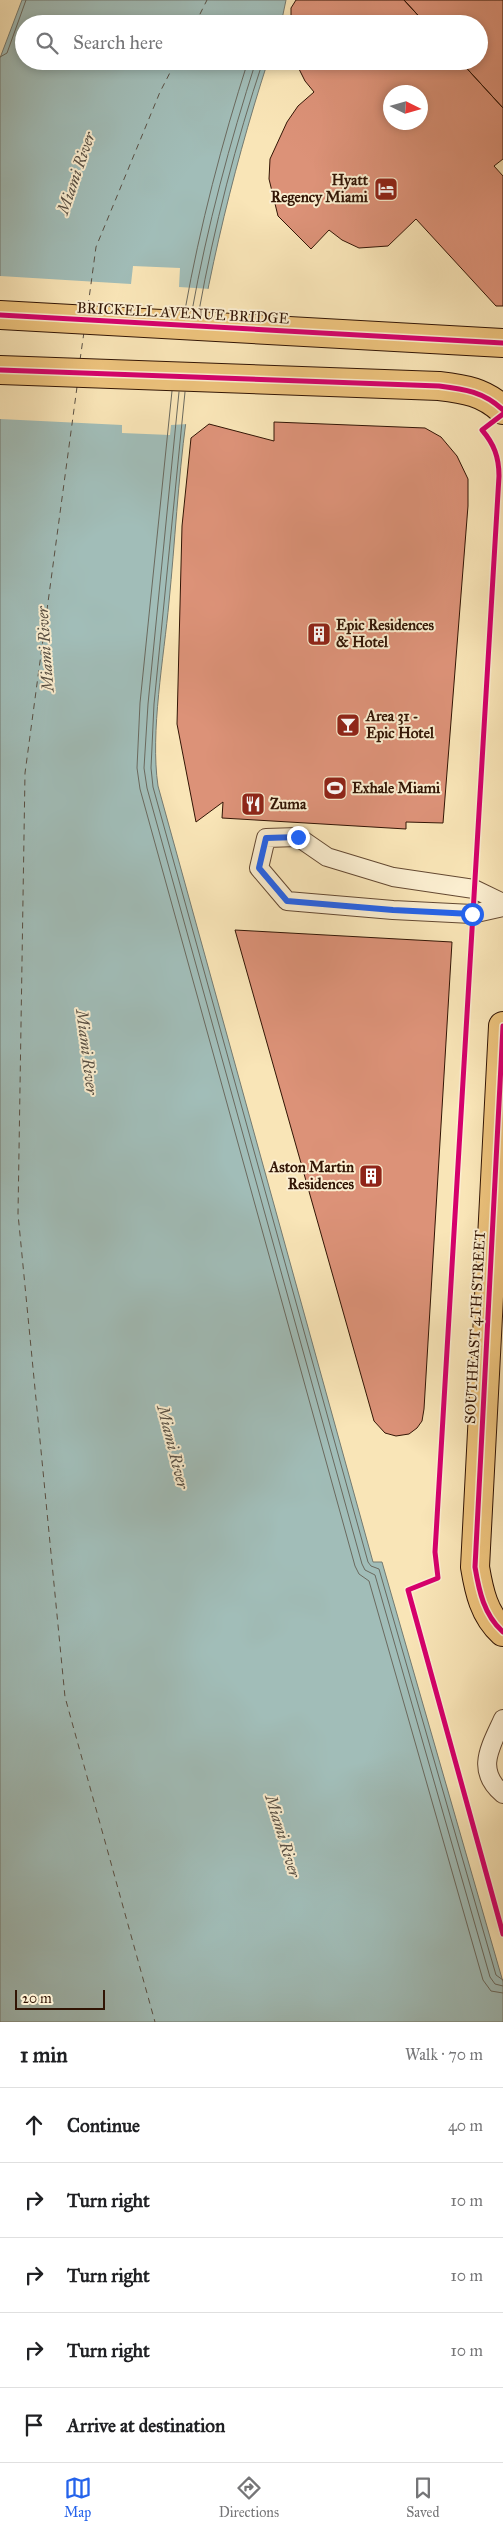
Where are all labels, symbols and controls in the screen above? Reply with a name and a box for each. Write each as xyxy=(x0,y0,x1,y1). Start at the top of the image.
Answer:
search box xyxy=(15,15,488,70)
icon: search xyxy=(33,29,61,57)
text: Search here xyxy=(73,31,163,54)
north arrow xyxy=(383,85,428,130)
water label: Miami River xyxy=(52,128,99,218)
place label: Hyatt Regency Miami xyxy=(271,171,369,207)
hotel icon: Hyatt Regency Miami xyxy=(373,176,399,202)
street label: BRICKELL AVENUE BRIDGE xyxy=(76,298,290,328)
water label: Miami River xyxy=(32,604,58,694)
place label: Epic Residences & Hotel xyxy=(336,616,435,651)
building icon: Epic Residences & Hotel xyxy=(306,621,332,647)
place label: Area 31 - Epic Hotel xyxy=(365,707,435,743)
bar icon: Area 31 - Epic Hotel xyxy=(335,712,361,738)
sports icon: Exhale Miami xyxy=(322,775,348,801)
place label: Exhale Miami xyxy=(352,779,441,797)
restaurant icon: Zuma xyxy=(240,791,266,817)
place label: Zuma xyxy=(270,795,307,813)
route end xyxy=(287,826,310,849)
route start xyxy=(461,903,484,926)
water label: Miami River xyxy=(72,1006,102,1097)
place label: Aston Martin Residences xyxy=(268,1158,355,1193)
building icon: Aston Martin Residences xyxy=(358,1163,384,1189)
street label: SOUTHEAST 4TH STREET xyxy=(461,1230,489,1424)
water label: Miami River xyxy=(153,1401,193,1492)
water label: Miami River xyxy=(261,1790,305,1881)
scale bar xyxy=(15,1987,105,2010)
text: 20 m xyxy=(22,1990,52,2007)
text: 1 min xyxy=(20,2042,68,2068)
text: Walk · 70 m xyxy=(405,2045,483,2064)
icon: ahead xyxy=(20,2111,48,2139)
text: Continue xyxy=(67,2114,140,2137)
text: 40 m xyxy=(448,2116,483,2135)
icon: right xyxy=(20,2186,48,2214)
text: Turn right xyxy=(67,2189,150,2212)
text: 10 m xyxy=(451,2191,483,2210)
icon: right xyxy=(20,2261,48,2289)
text: Turn right xyxy=(67,2264,150,2287)
text: 10 m xyxy=(451,2266,483,2285)
icon: right xyxy=(20,2336,48,2364)
text: Turn right xyxy=(67,2339,150,2362)
text: 10 m xyxy=(451,2341,483,2360)
icon: arrive xyxy=(20,2411,48,2439)
text: Arrive at destination xyxy=(67,2414,225,2437)
tab: Map xyxy=(64,2474,92,2521)
tab: Directions xyxy=(219,2474,279,2521)
tab: Saved xyxy=(406,2474,439,2521)

